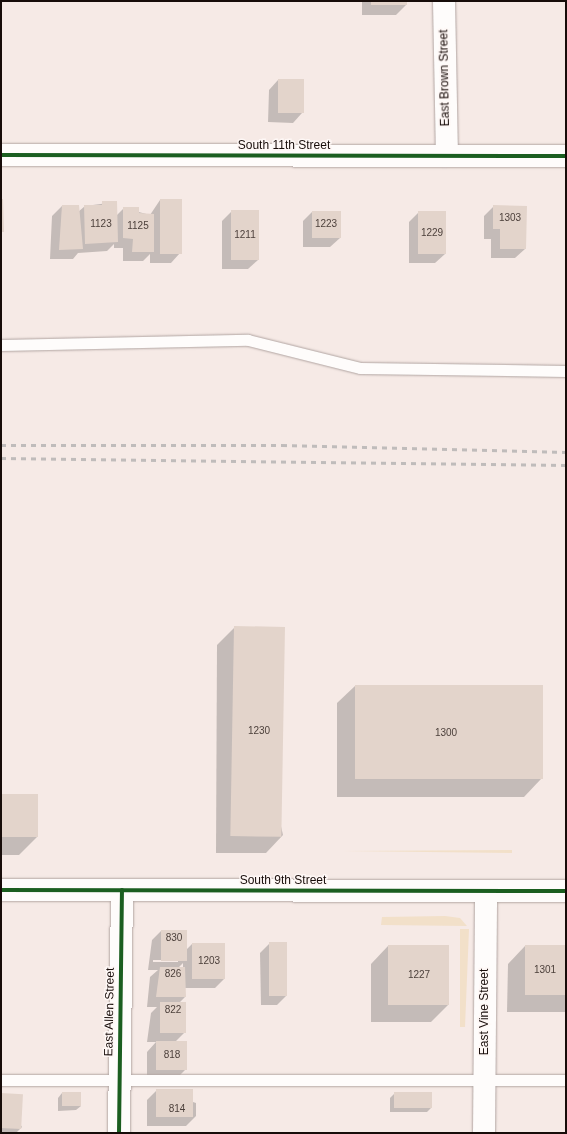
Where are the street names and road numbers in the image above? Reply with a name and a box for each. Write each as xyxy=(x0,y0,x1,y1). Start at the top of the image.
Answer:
street label: East Brown Street xyxy=(437,30,453,126)
street label: South 11th Street xyxy=(238,139,330,153)
street label: South 9th Street xyxy=(240,874,326,888)
street label: East Allen Street xyxy=(102,967,118,1057)
street label: East Vine Street xyxy=(478,969,492,1055)

